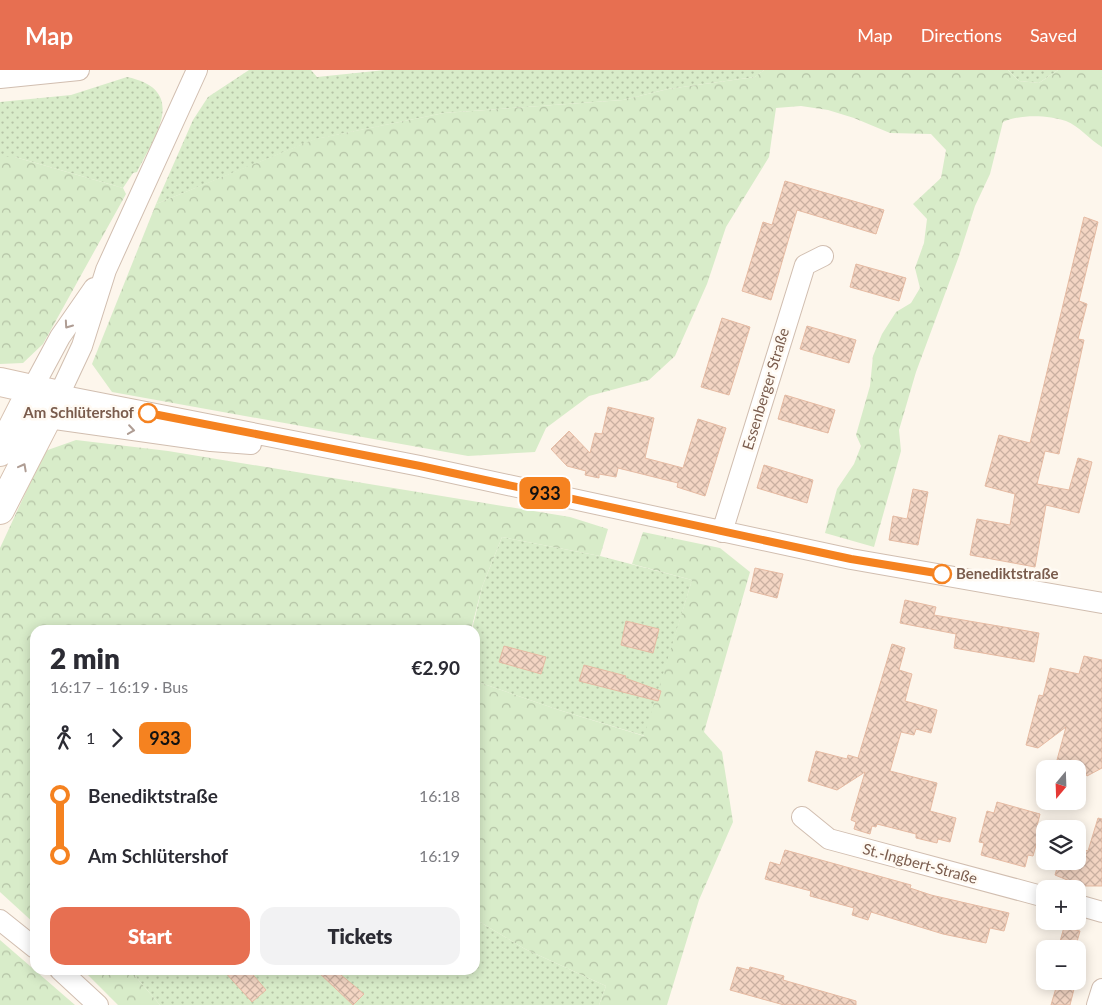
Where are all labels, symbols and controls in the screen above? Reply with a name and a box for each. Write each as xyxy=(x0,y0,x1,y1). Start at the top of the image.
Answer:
text: Map xyxy=(25,21,73,50)
text: Map xyxy=(857,24,893,46)
text: Directions xyxy=(921,24,1002,46)
text: Saved xyxy=(1030,24,1077,46)
one-way arrow xyxy=(65,320,75,329)
street label: Essenberger Straße xyxy=(738,325,792,452)
place label: Am Schlütershof xyxy=(22,403,135,421)
marker: Am Schlütershof xyxy=(138,403,158,423)
one-way arrow xyxy=(128,424,136,435)
one-way arrow xyxy=(17,463,27,472)
line badge: 933 xyxy=(516,477,574,509)
text: 933 xyxy=(529,482,561,504)
marker: Benediktstraße xyxy=(932,564,952,584)
place label: Benediktstraße xyxy=(956,564,1059,582)
text: 2 min xyxy=(50,641,120,675)
text: €2.90 xyxy=(411,656,460,679)
text: 16:17 – 16:19 · Bus xyxy=(50,677,188,696)
icon: walk xyxy=(50,724,78,752)
icon: forward xyxy=(103,724,131,752)
text: 933 xyxy=(149,727,181,749)
text: 1 xyxy=(86,728,95,747)
north arrow xyxy=(1036,760,1086,810)
map controls xyxy=(1036,760,1086,990)
text: Benediktstraße xyxy=(88,784,218,807)
text: 16:18 xyxy=(419,786,460,805)
button: layers xyxy=(1036,820,1086,870)
street label: St.-Ingbert-Straße xyxy=(861,839,980,887)
text: Am Schlütershof xyxy=(88,844,228,867)
text: 16:19 xyxy=(419,846,460,865)
button: + xyxy=(1036,880,1086,930)
button: Start xyxy=(50,907,250,965)
button: Tickets xyxy=(260,907,460,965)
button: − xyxy=(1036,940,1086,990)

